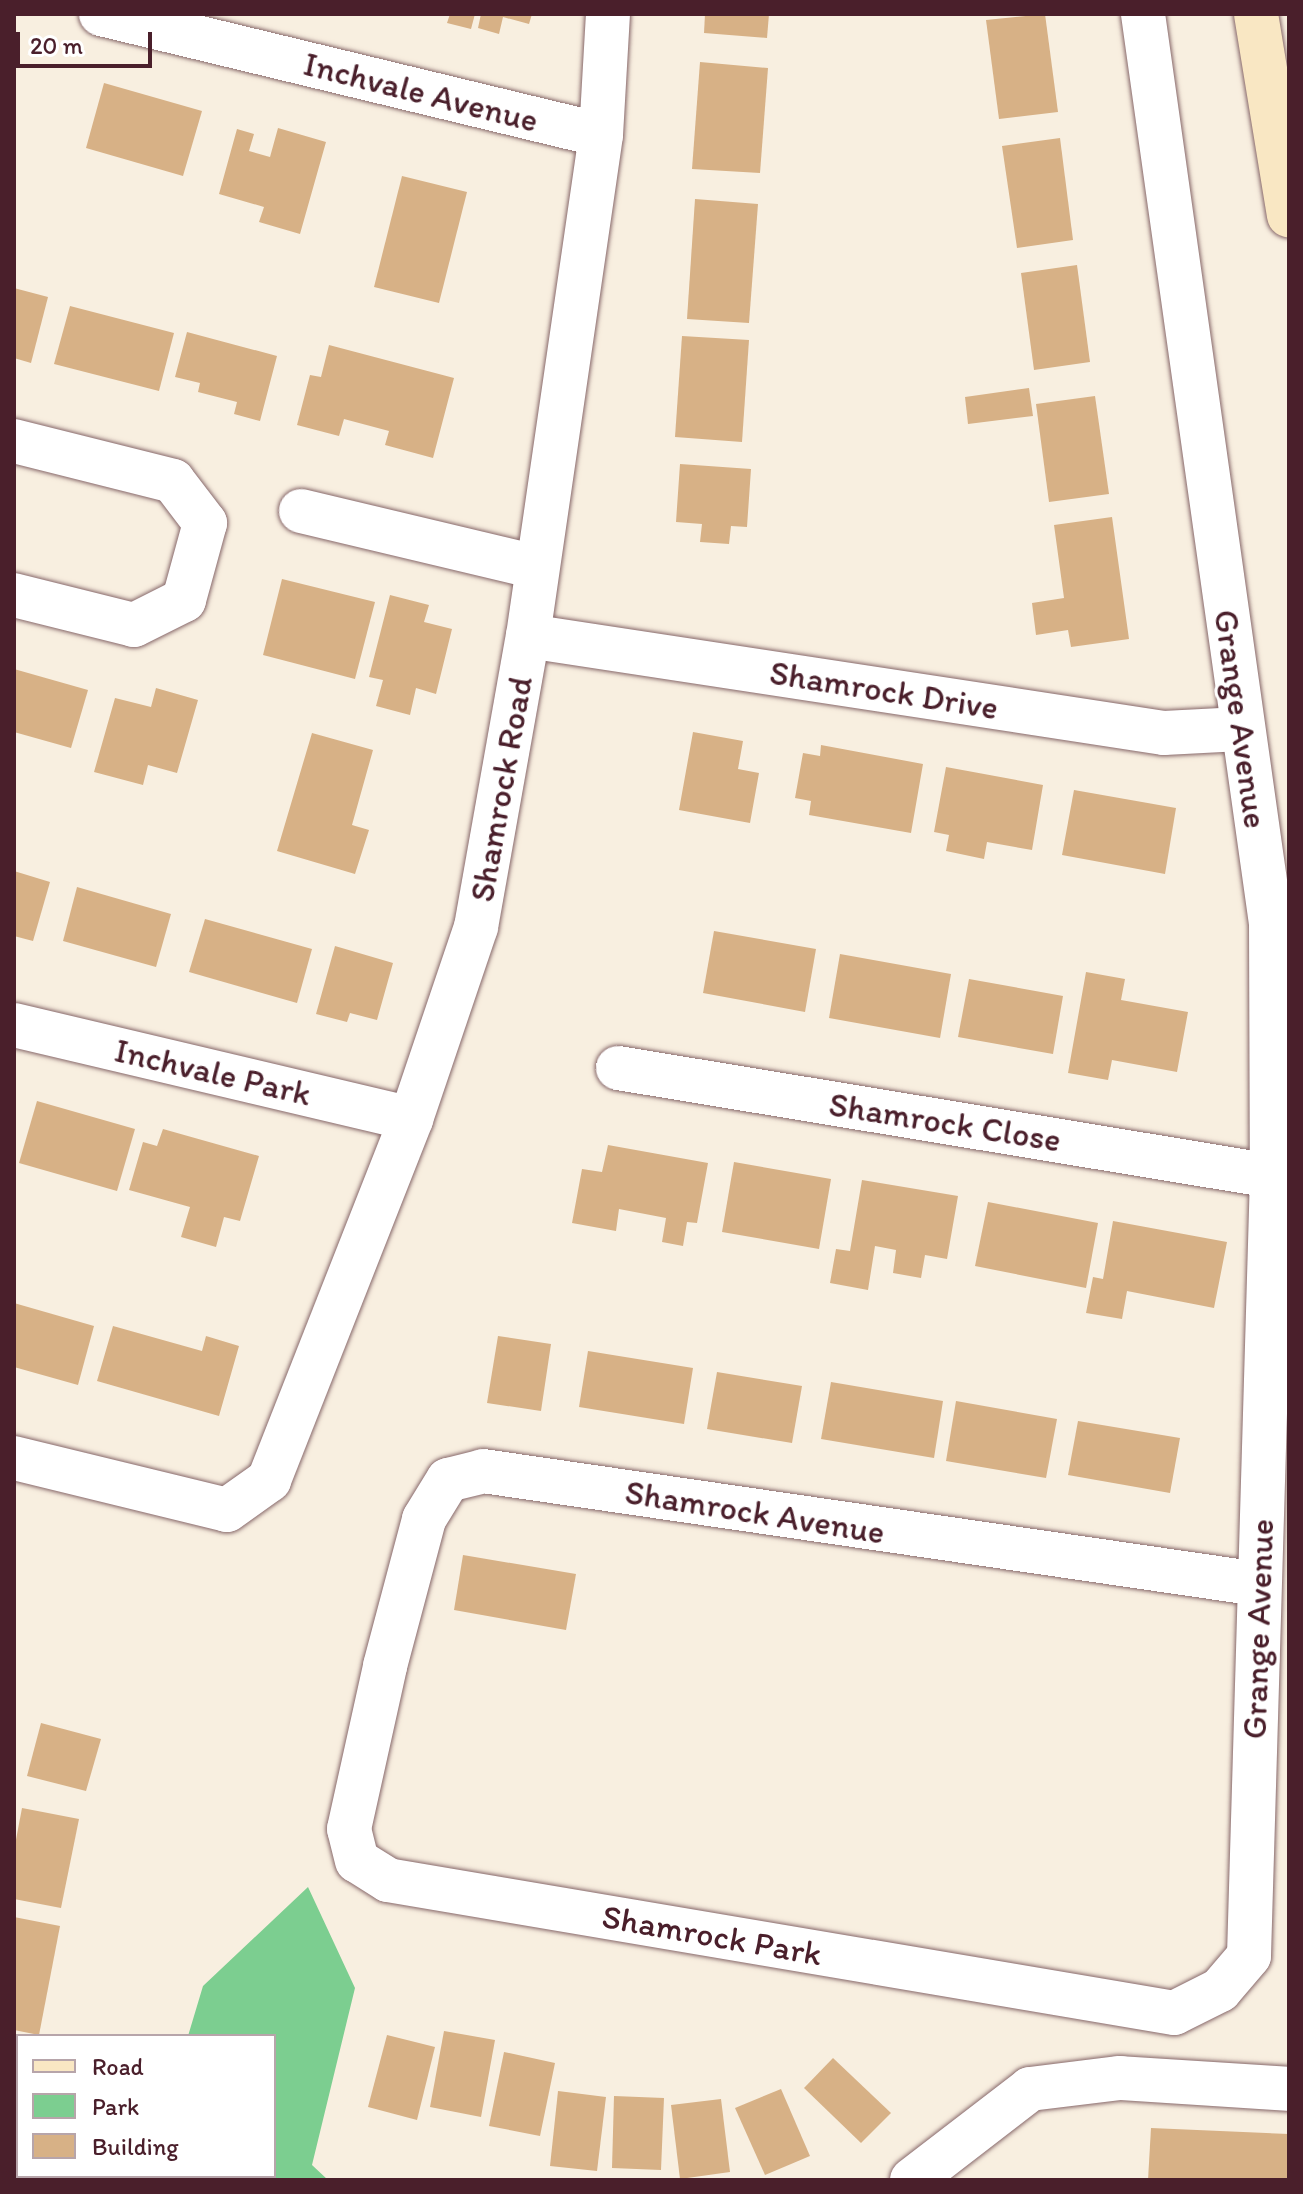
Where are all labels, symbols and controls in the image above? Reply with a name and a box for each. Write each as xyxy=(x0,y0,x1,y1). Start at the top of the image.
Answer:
scale bar xyxy=(20,16,156,66)
text: 20 m xyxy=(30,31,83,60)
street label: Inchvale Avenue xyxy=(300,43,542,141)
street label: Grange Avenue xyxy=(1205,607,1277,831)
street label: Shamrock Drive xyxy=(767,652,1001,728)
street label: Shamrock Road xyxy=(461,673,541,905)
street label: Inchvale Park xyxy=(111,1030,315,1114)
street label: Shamrock Close xyxy=(826,1084,1064,1160)
street label: Shamrock Avenue xyxy=(623,1471,887,1553)
street label: Grange Avenue xyxy=(1234,1518,1282,1740)
street label: Shamrock Park xyxy=(600,1896,824,1974)
legend xyxy=(16,2034,276,2178)
text: Road xyxy=(92,2052,144,2081)
text: Park xyxy=(92,2092,139,2121)
text: Building xyxy=(92,2132,179,2161)

